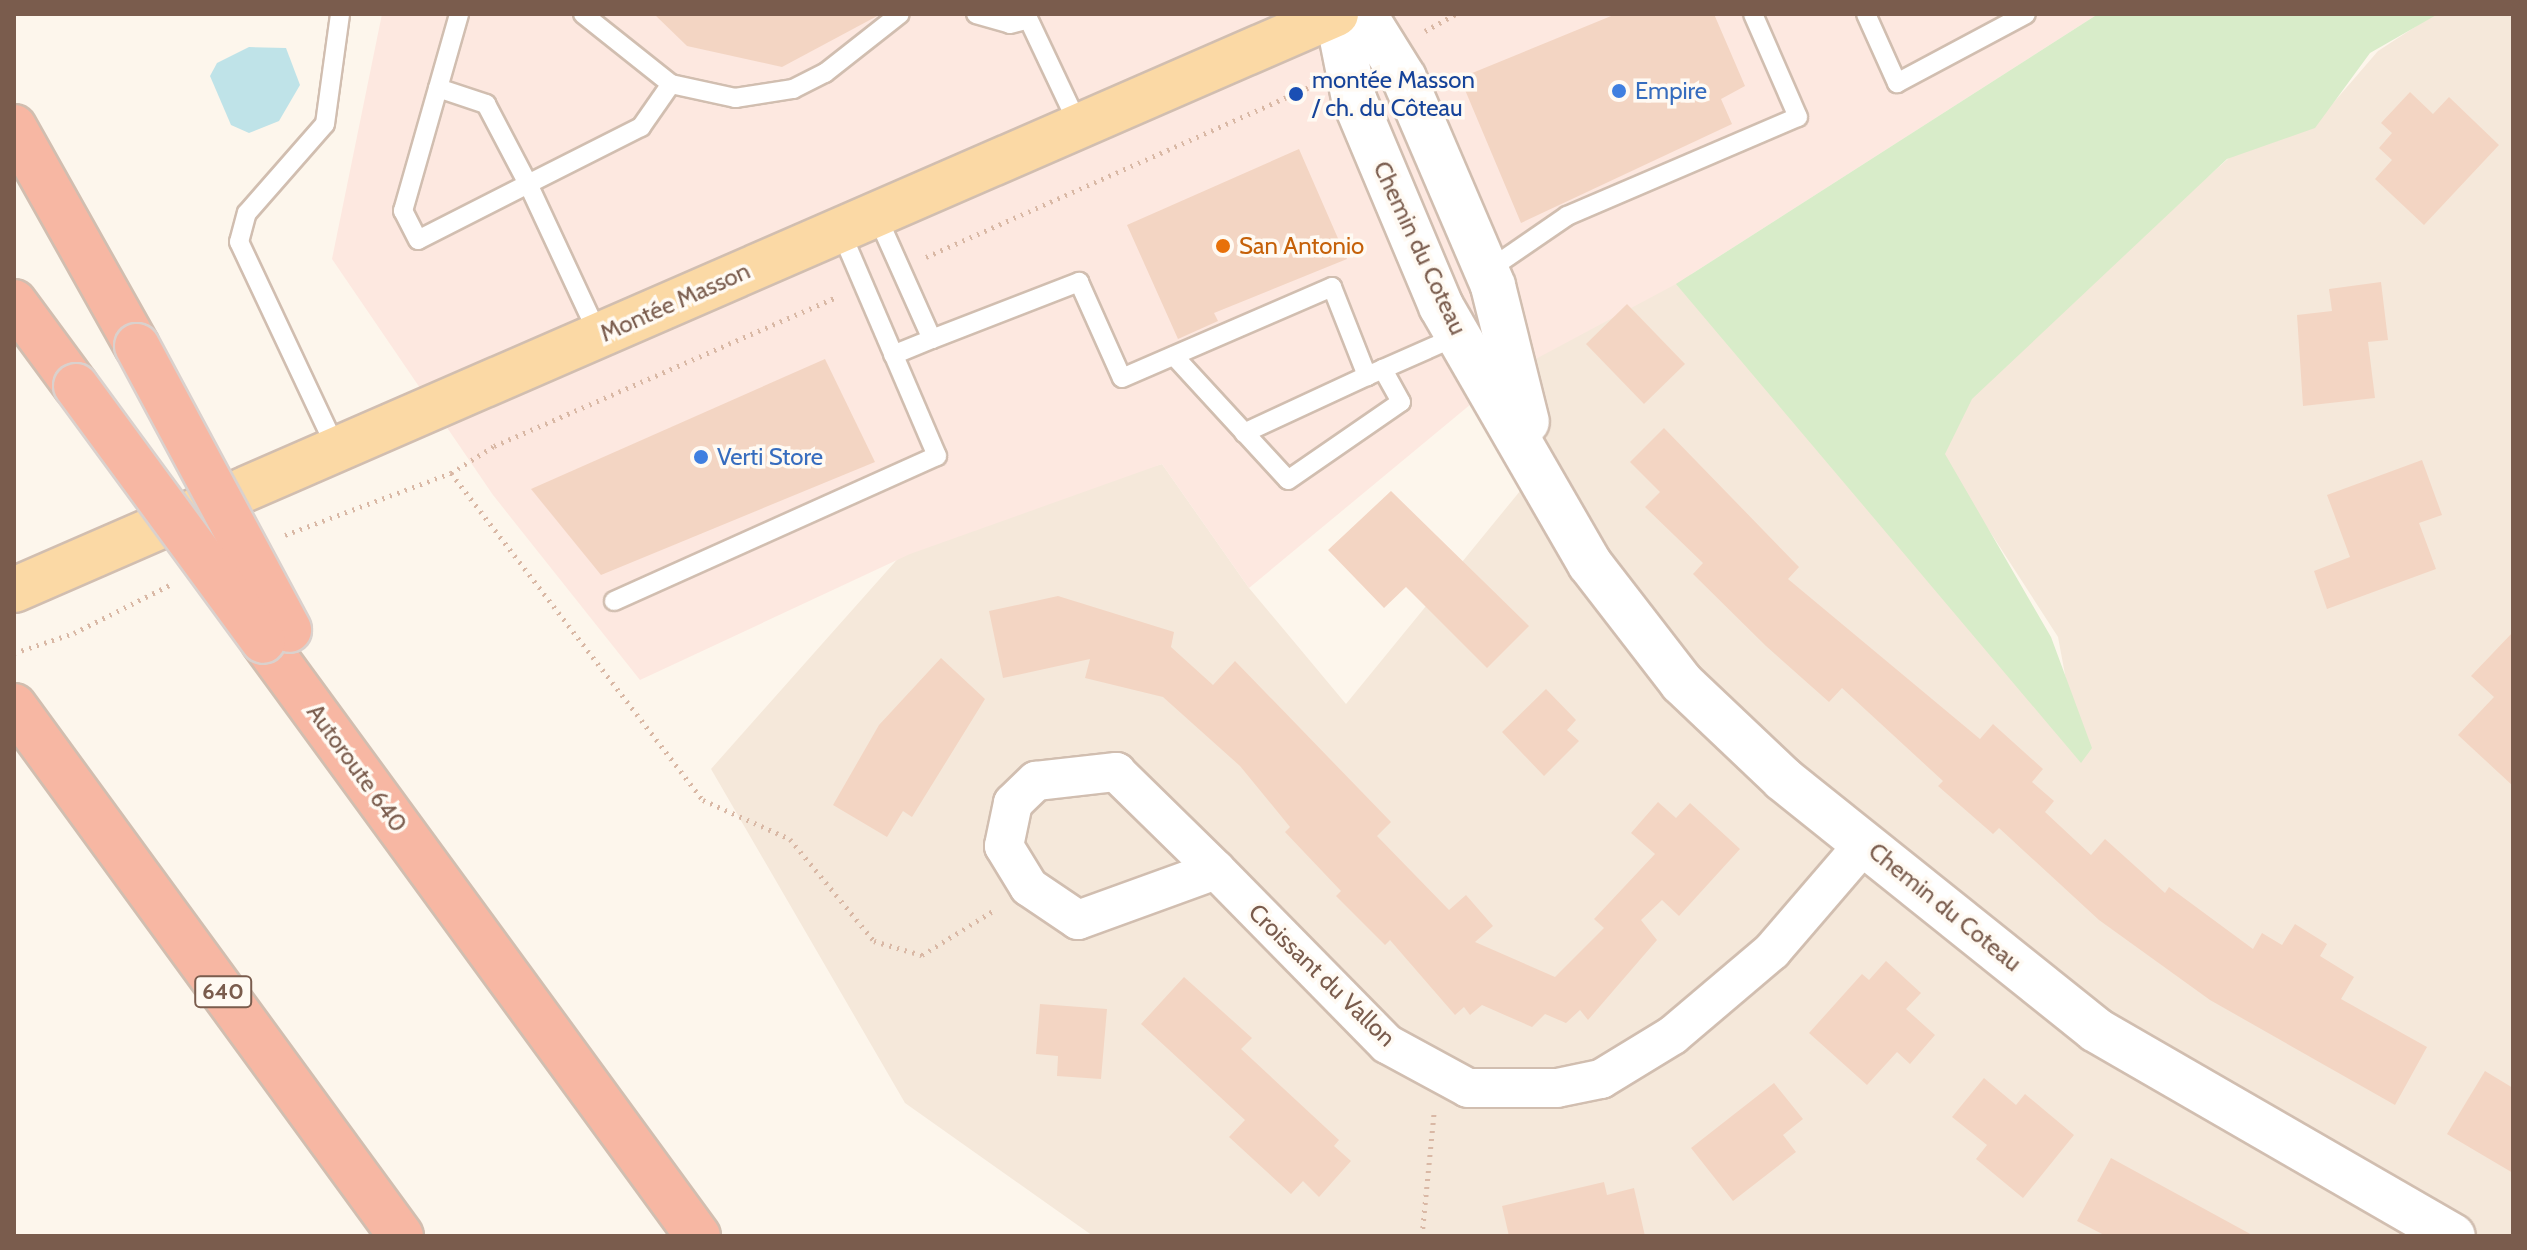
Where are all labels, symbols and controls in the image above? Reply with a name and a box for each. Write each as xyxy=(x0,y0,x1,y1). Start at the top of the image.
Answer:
place label: montée Masson / ch. du Côteau xyxy=(1312,66,1475,122)
place label: Empire xyxy=(1635,77,1707,105)
marker: Empire xyxy=(1610,82,1628,100)
marker: montée Masson / ch. du Côteau xyxy=(1287,85,1305,103)
street label: Chemin du Coteau xyxy=(1367,157,1473,339)
place label: San Antonio xyxy=(1239,232,1364,260)
marker: San Antonio xyxy=(1214,237,1232,255)
street label: Montée Masson xyxy=(596,256,754,348)
place label: Verti Store xyxy=(717,443,823,471)
marker: Verti Store xyxy=(692,448,710,466)
street label: Autoroute 640 xyxy=(301,698,413,838)
street label: Chemin du Coteau xyxy=(1863,837,2027,977)
street label: Croissant du Vallon xyxy=(1243,898,1401,1052)
road number: 640 xyxy=(193,974,253,1010)

